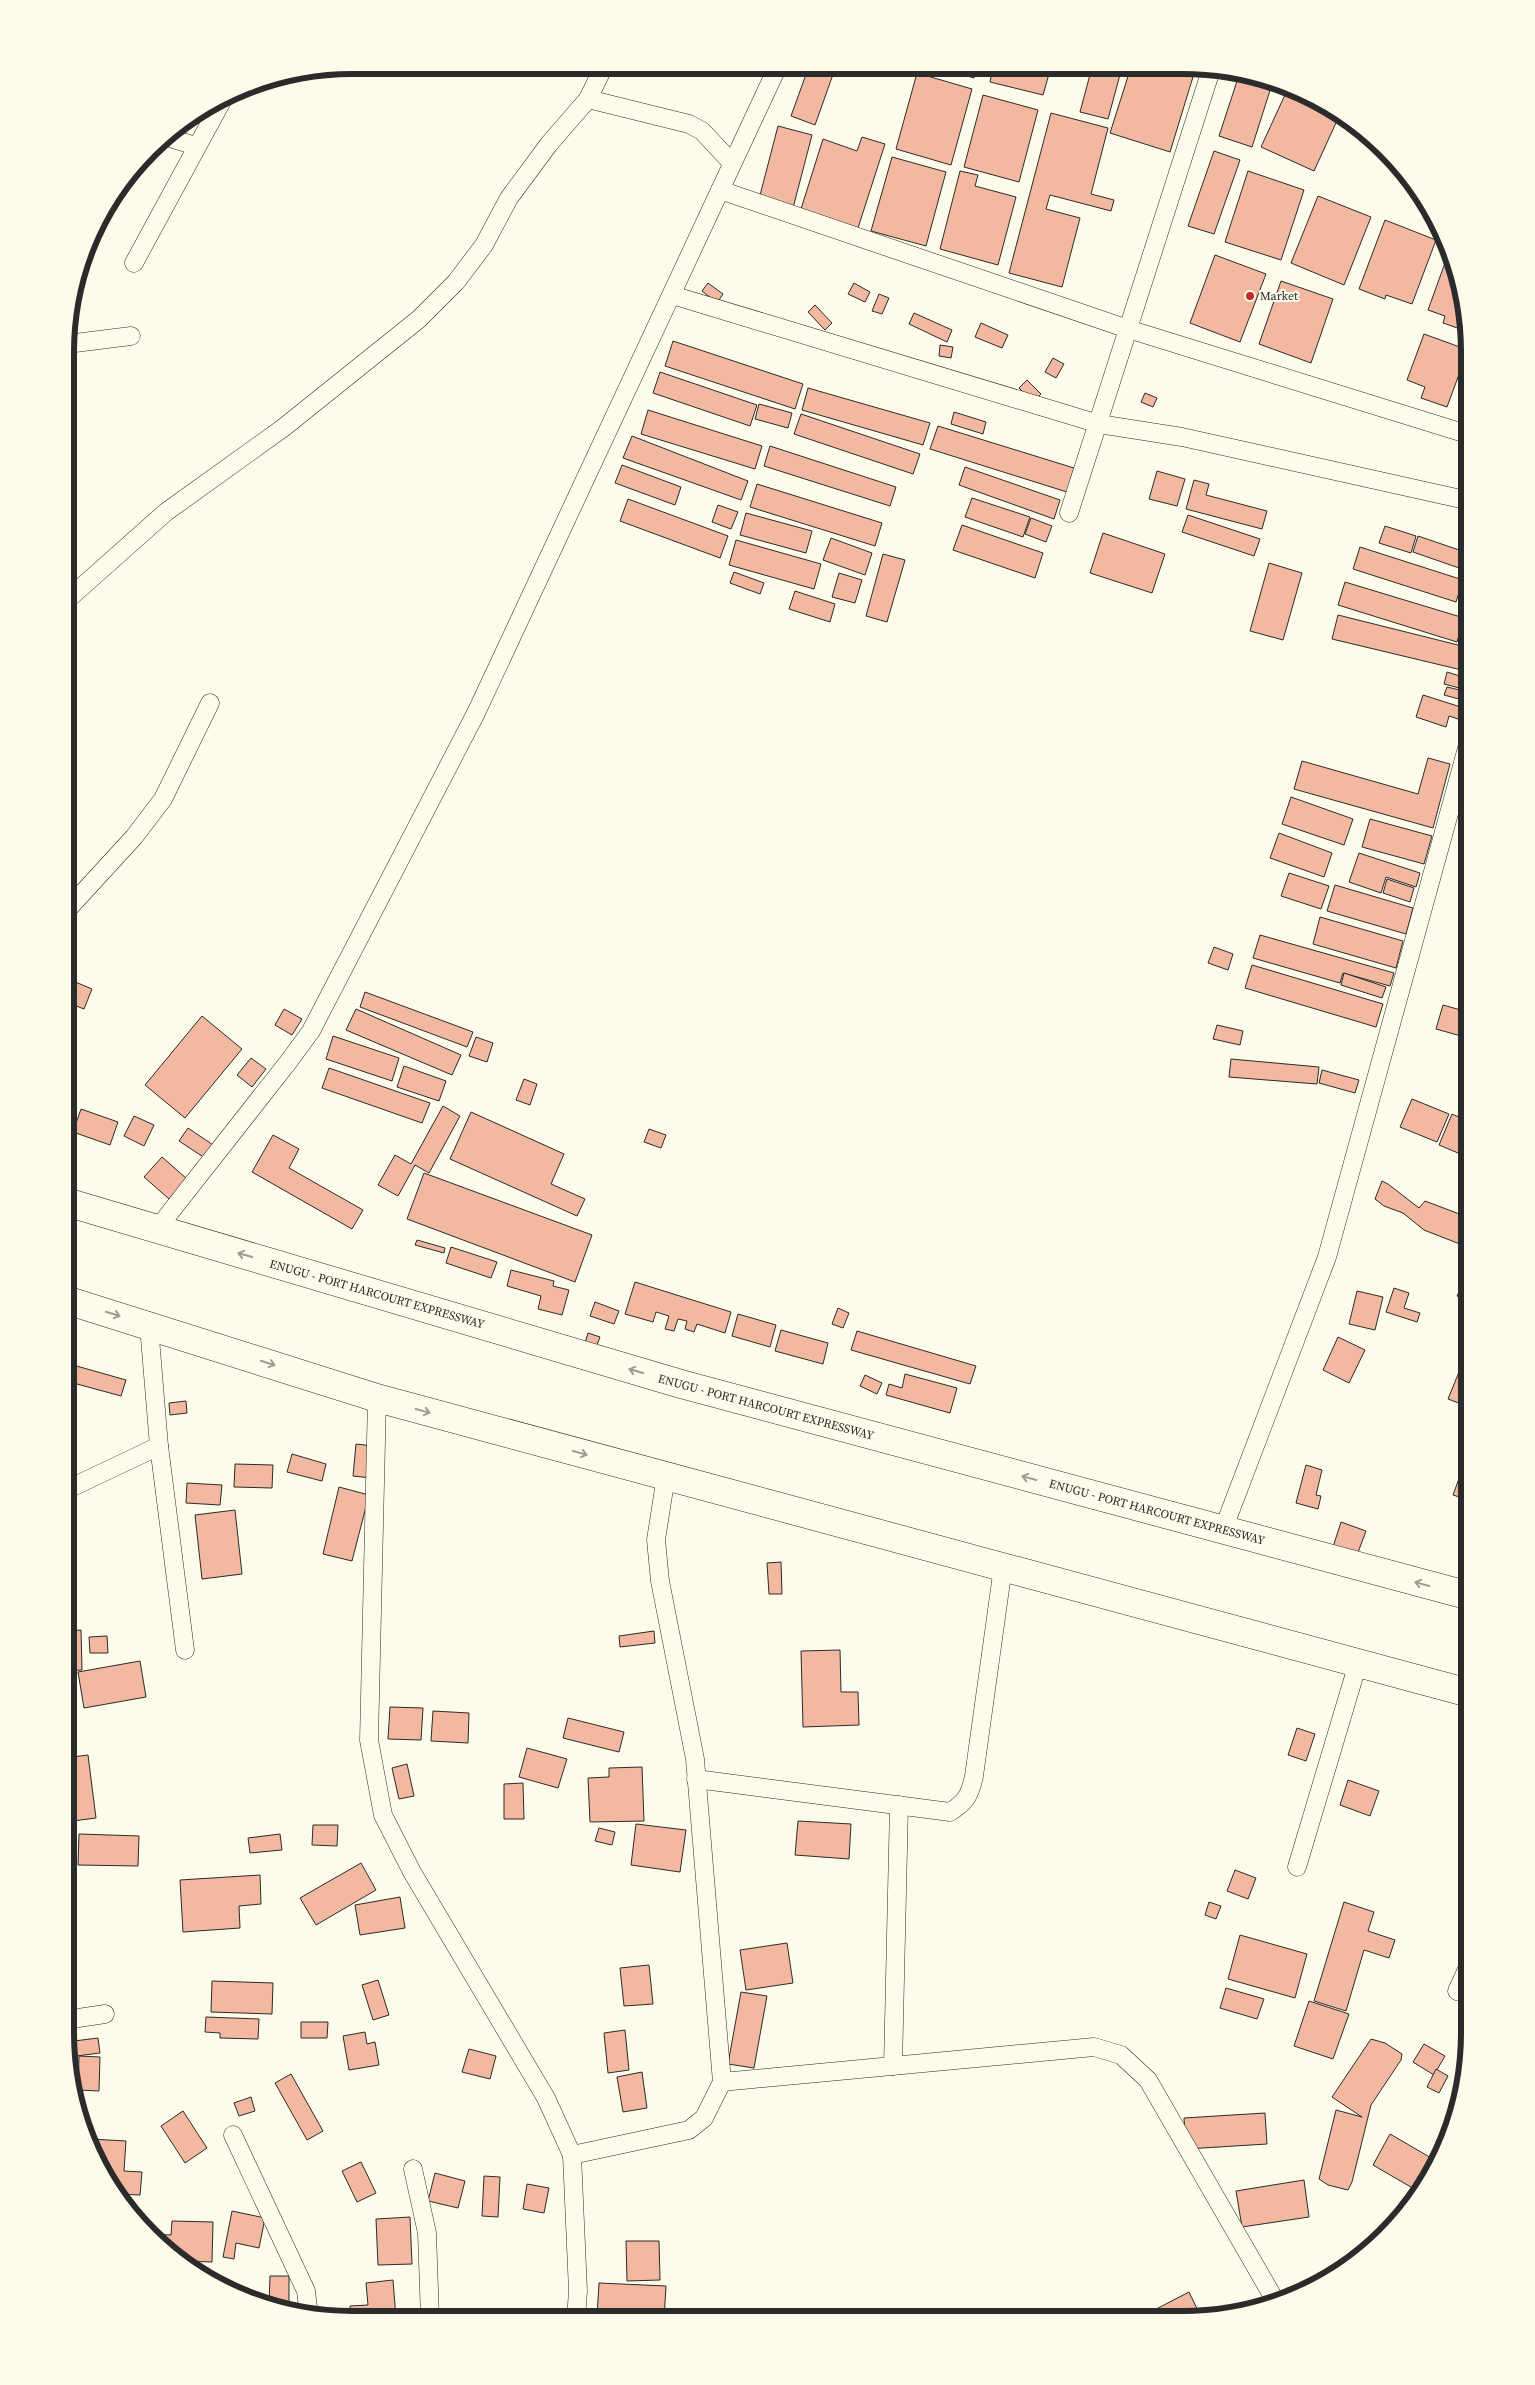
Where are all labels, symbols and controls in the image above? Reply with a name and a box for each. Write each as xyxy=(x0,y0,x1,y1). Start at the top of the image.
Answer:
place label: Market xyxy=(1260,288,1298,304)
marker: Market xyxy=(1244,290,1256,302)
one-way arrow xyxy=(237,1250,253,1260)
street label: ENUGU - PORT HARCOURT EXPRESSWAY xyxy=(268,1256,487,1333)
one-way arrow xyxy=(104,1310,120,1320)
one-way arrow xyxy=(259,1359,275,1369)
one-way arrow xyxy=(628,1365,644,1375)
street label: ENUGU - PORT HARCOURT EXPRESSWAY xyxy=(656,1370,876,1444)
one-way arrow xyxy=(415,1406,431,1416)
one-way arrow xyxy=(571,1449,587,1458)
one-way arrow xyxy=(1021,1473,1037,1482)
street label: ENUGU - PORT HARCOURT EXPRESSWAY xyxy=(1047,1475,1267,1549)
one-way arrow xyxy=(1415,1579,1431,1588)

